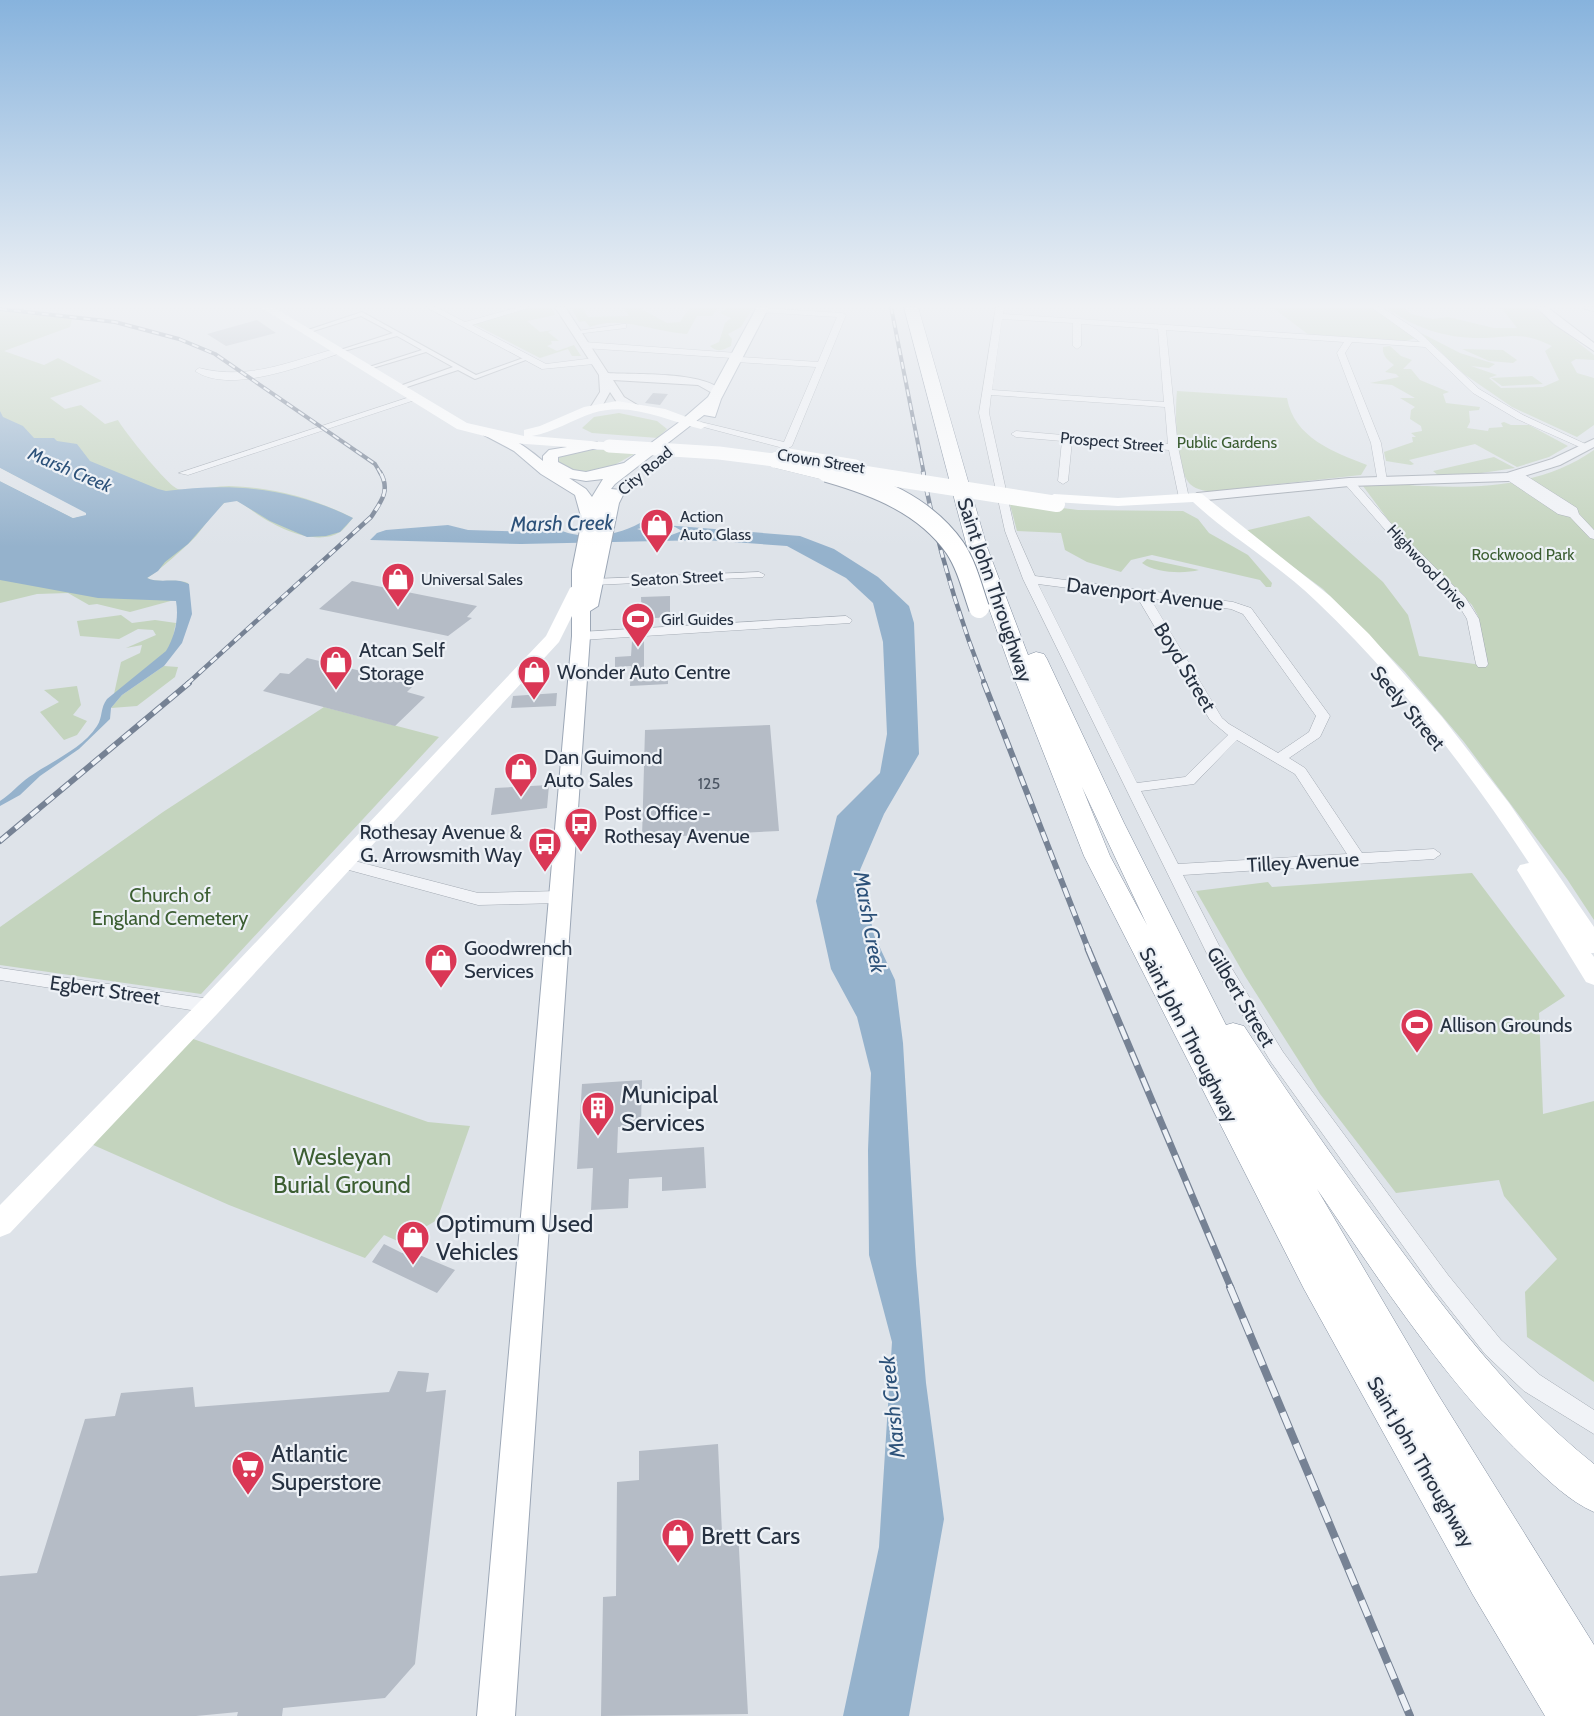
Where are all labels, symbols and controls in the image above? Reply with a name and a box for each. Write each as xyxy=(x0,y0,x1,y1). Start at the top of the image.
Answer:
street label: Prospect Street xyxy=(1059,428,1165,456)
park label: Public Gardens xyxy=(1177,433,1278,452)
water label: Marsh Creek xyxy=(24,442,116,498)
street label: City Road xyxy=(614,443,676,499)
street label: Crown Street xyxy=(776,445,867,477)
street label: Saint John Throughway xyxy=(952,495,1038,685)
shop icon: Action Auto Glass xyxy=(639,507,675,554)
place label: Action Auto Glass xyxy=(680,507,752,544)
water label: Marsh Creek xyxy=(509,510,615,536)
street label: Highwood Drive xyxy=(1383,521,1471,613)
park label: Rockwood Park xyxy=(1471,545,1575,564)
shop icon: Universal Sales xyxy=(380,561,416,608)
street label: Seaton Street xyxy=(630,566,724,590)
place label: Universal Sales xyxy=(421,570,523,589)
street label: Davenport Avenue xyxy=(1065,572,1225,616)
sports icon: Girl Guides xyxy=(620,601,656,648)
place label: Girl Guides xyxy=(661,610,734,629)
street label: Boyd Street xyxy=(1149,618,1221,716)
place label: Atcan Self Storage xyxy=(359,638,445,685)
shop icon: Atcan Self Storage xyxy=(318,644,354,691)
shop icon: Wonder Auto Centre xyxy=(516,654,552,701)
place label: Wonder Auto Centre xyxy=(557,660,731,684)
street label: Seely Street xyxy=(1366,661,1450,755)
place label: Dan Guimond Auto Sales xyxy=(544,745,663,792)
shop icon: Dan Guimond Auto Sales xyxy=(503,751,539,798)
house number: 125 xyxy=(698,774,720,793)
place label: Post Office - Rothesay Avenue xyxy=(604,801,750,848)
bus stop icon: Post Office - Rothesay Avenue xyxy=(563,806,599,853)
place label: Rothesay Avenue & G. Arrowsmith Way xyxy=(359,820,522,867)
bus stop icon: Rothesay Avenue & G. Arrowsmith Way xyxy=(527,826,563,873)
street label: Tilley Avenue xyxy=(1246,847,1360,877)
water label: Marsh Creek xyxy=(849,868,891,976)
park label: Church of England Cemetery xyxy=(92,883,248,930)
place label: Goodwrench Services xyxy=(464,936,572,983)
shop icon: Goodwrench Services xyxy=(423,942,459,989)
street label: Saint John Throughway xyxy=(1134,943,1244,1127)
street label: Gilbert Street xyxy=(1202,943,1280,1052)
street label: Egbert Street xyxy=(48,970,162,1010)
sports icon: Allison Grounds xyxy=(1399,1007,1435,1054)
place label: Allison Grounds xyxy=(1440,1013,1572,1037)
place label: Municipal Services xyxy=(621,1080,718,1137)
building icon: Municipal Services xyxy=(580,1090,616,1137)
park label: Wesleyan Burial Ground xyxy=(273,1142,411,1199)
place label: Optimum Used Vehicles xyxy=(436,1209,593,1266)
shop icon: Optimum Used Vehicles xyxy=(395,1219,431,1266)
water label: Marsh Creek xyxy=(874,1354,910,1460)
street label: Saint John Throughway xyxy=(1362,1372,1480,1552)
place label: Atlantic Superstore xyxy=(271,1439,381,1496)
supermarket icon: Atlantic Superstore xyxy=(230,1449,266,1496)
shop icon: Brett Cars xyxy=(660,1517,696,1564)
place label: Brett Cars xyxy=(701,1521,800,1550)

